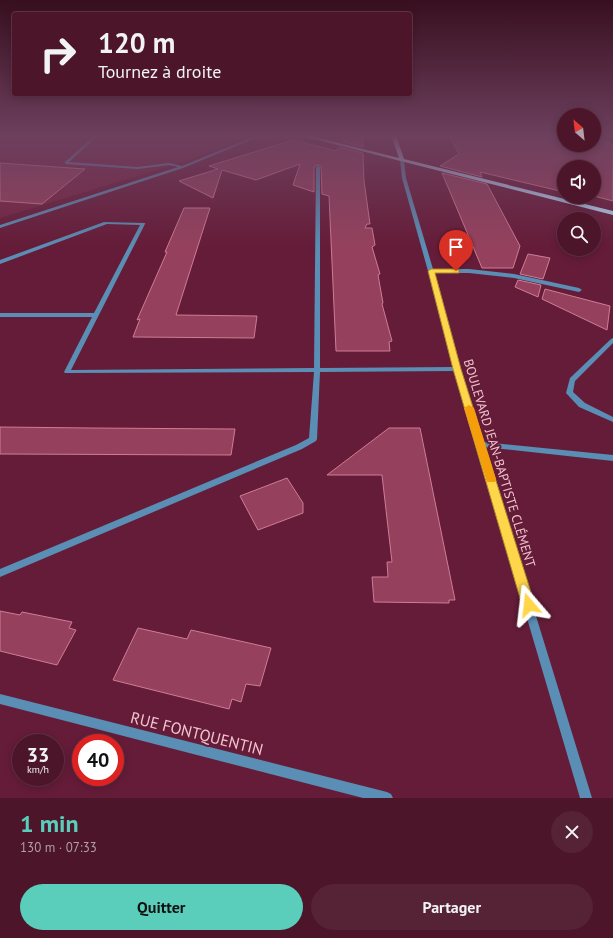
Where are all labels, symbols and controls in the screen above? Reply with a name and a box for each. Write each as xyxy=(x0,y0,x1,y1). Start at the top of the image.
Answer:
text: 120 m xyxy=(98,24,175,61)
icon: right xyxy=(32,28,84,80)
text: Tournez à droite xyxy=(98,60,221,83)
north arrow xyxy=(557,108,601,152)
map controls xyxy=(557,108,601,256)
button: sound xyxy=(557,160,601,204)
button: search xyxy=(557,212,601,256)
pin xyxy=(439,230,473,271)
icon: arrive xyxy=(445,236,467,258)
street label: BOULEVARD JEAN-BAPTISTE CLÉMENT xyxy=(460,357,539,569)
position arrow xyxy=(508,584,550,626)
street label: RUE FONTQUENTIN xyxy=(129,707,265,759)
speed limit sign: 40 xyxy=(72,734,124,786)
text: 33 xyxy=(27,742,49,768)
text: km/h xyxy=(27,763,49,776)
text: 1 min xyxy=(20,808,79,839)
button: close xyxy=(551,811,593,853)
text: 130 m · 07:33 xyxy=(20,839,97,856)
button: Quitter xyxy=(20,884,303,930)
button: Partager xyxy=(311,884,593,930)

